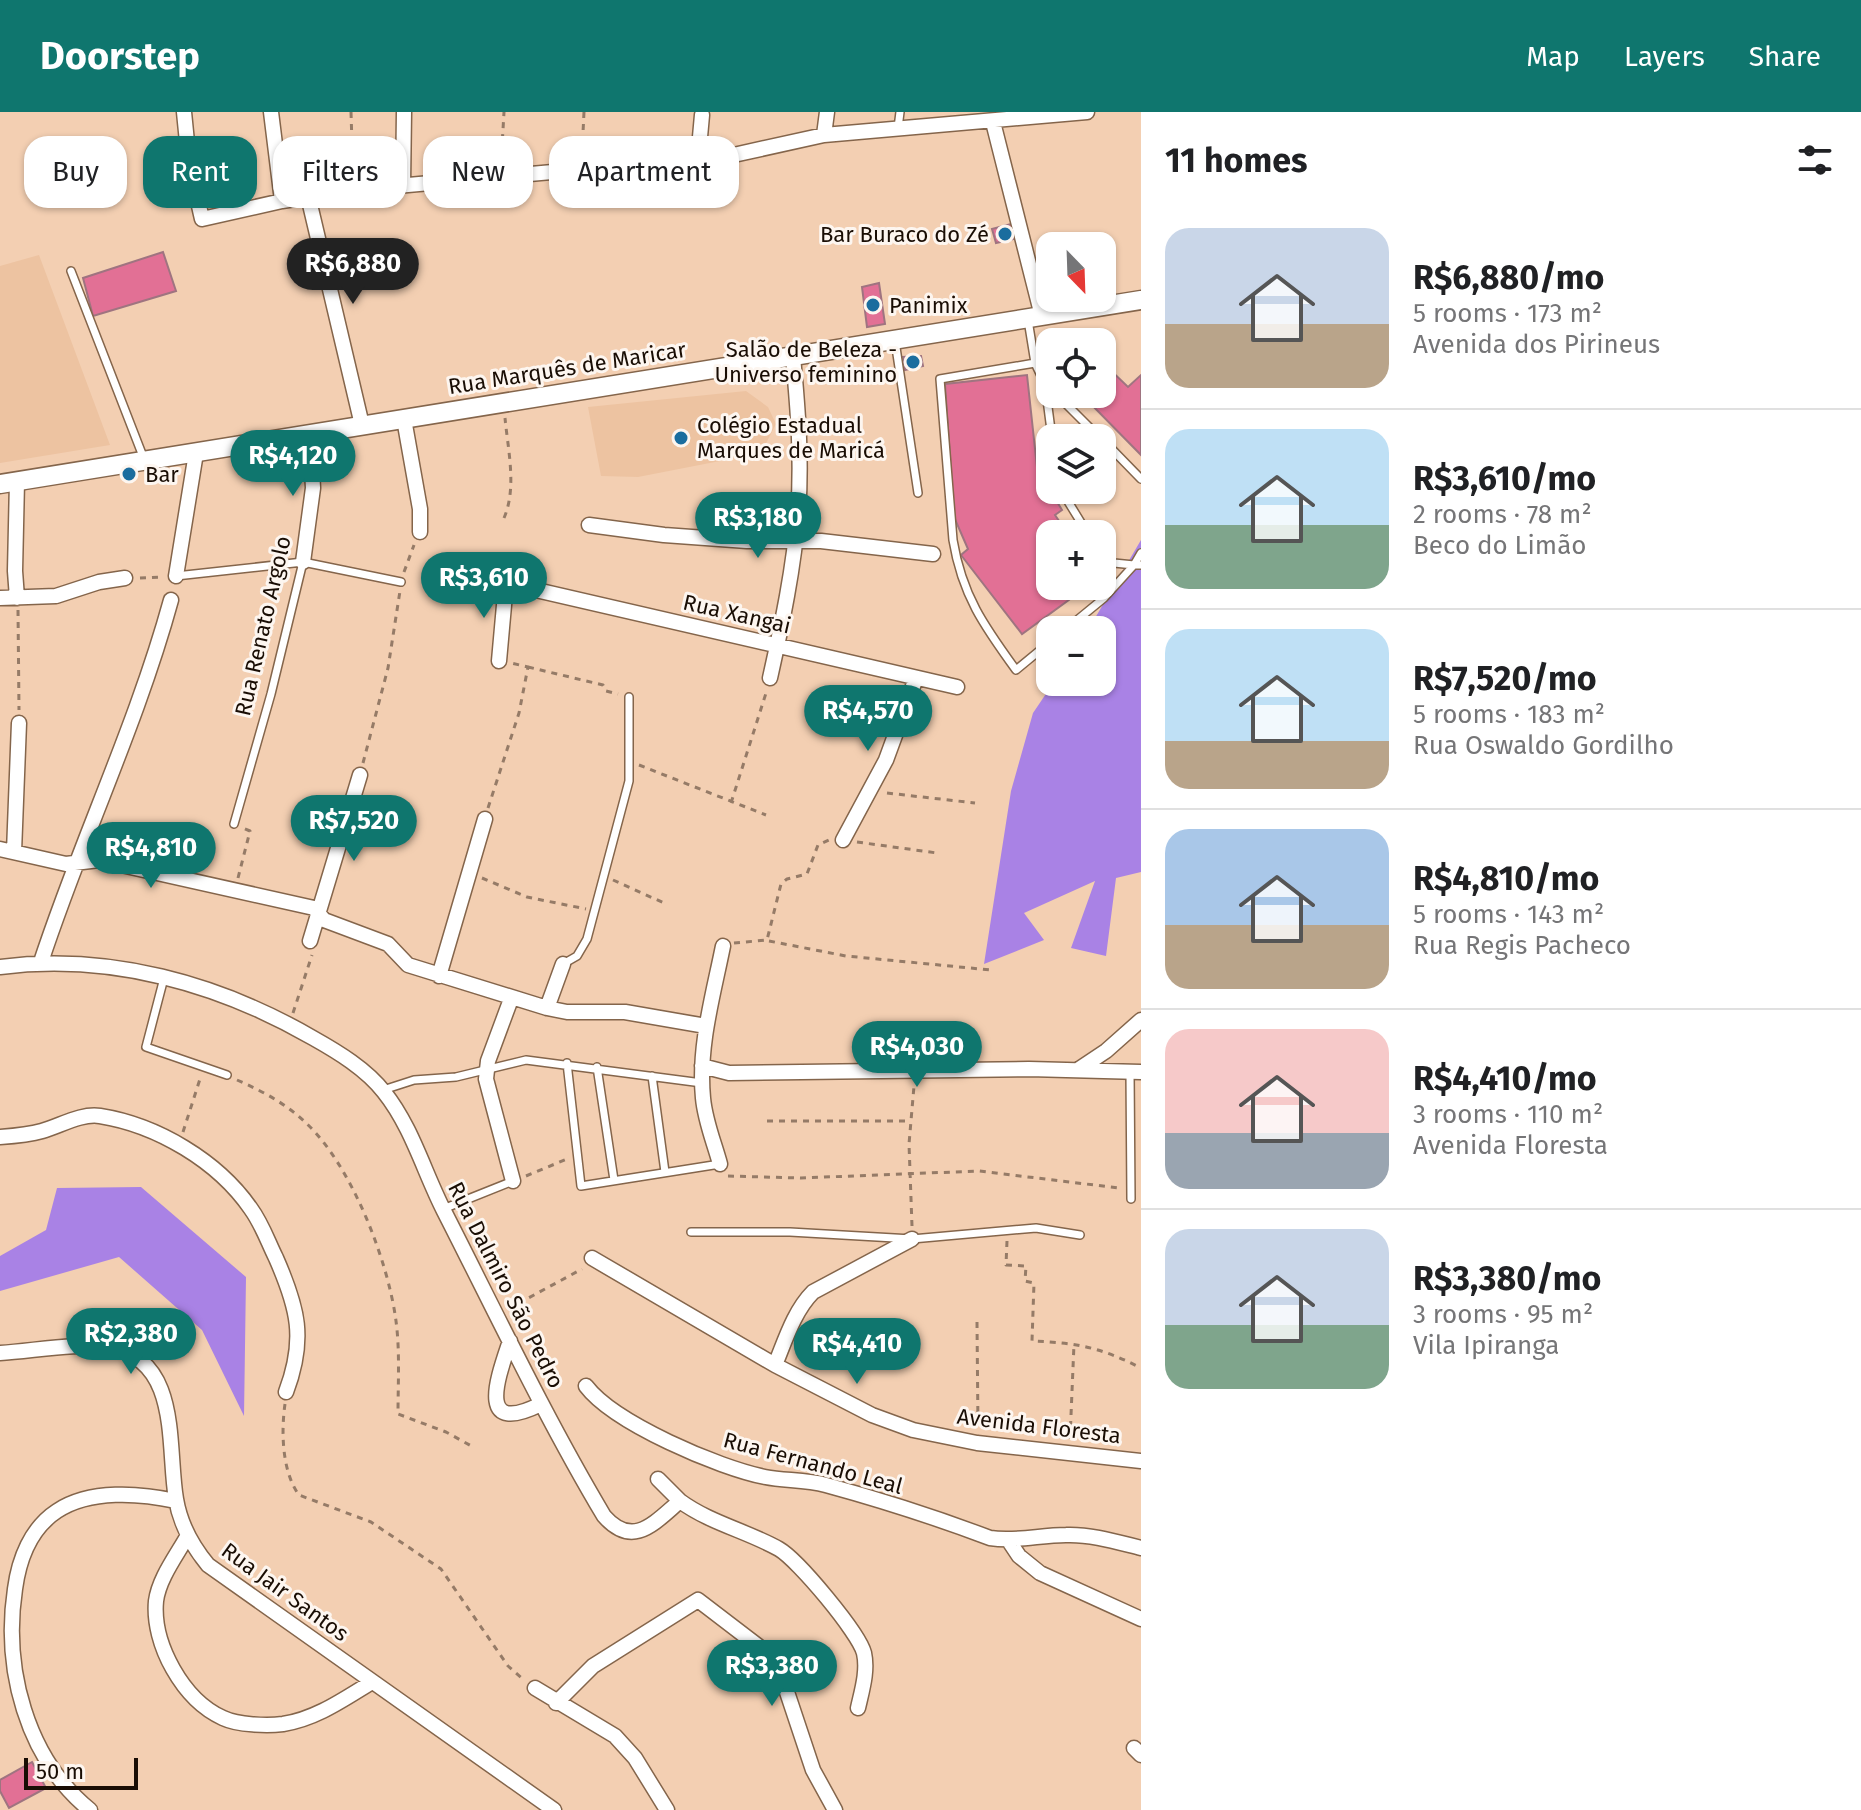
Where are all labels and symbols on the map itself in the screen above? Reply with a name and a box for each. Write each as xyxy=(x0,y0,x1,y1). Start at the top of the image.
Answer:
place label: Bar Buraco do Zé xyxy=(820,221,989,248)
marker: Bar Buraco do Zé xyxy=(996,225,1014,243)
north arrow xyxy=(1036,232,1116,312)
pin: R$6,880 xyxy=(279,238,427,306)
place label: Panimix xyxy=(889,292,968,319)
marker: Panimix xyxy=(864,296,882,314)
street label: Rua Marquês de Maricar xyxy=(446,336,688,400)
place label: Salão de Beleza - Universo feminino xyxy=(714,336,897,388)
marker: Salão de Beleza - Universo feminino xyxy=(904,353,922,371)
place label: Colégio Estadual Marques de Maricá xyxy=(697,412,885,464)
marker: Colégio Estadual Marques de Maricá xyxy=(672,429,690,447)
pin: R$4,120 xyxy=(219,430,367,498)
place label: Bar xyxy=(145,461,179,488)
marker: Bar xyxy=(120,465,138,483)
pin: R$3,180 xyxy=(684,492,832,560)
street label: Rua Renato Argolo xyxy=(229,533,297,719)
pin: R$3,610 xyxy=(410,552,558,620)
street label: Rua Xangai xyxy=(681,589,793,639)
pin: R$4,570 xyxy=(794,685,942,753)
pin: R$7,520 xyxy=(280,795,428,863)
pin: R$4,810 xyxy=(77,822,225,890)
pin: R$4,030 xyxy=(843,1021,991,1089)
street label: Rua Dalmiro São Pedro xyxy=(442,1177,570,1393)
pin: R$2,380 xyxy=(57,1308,205,1376)
pin: R$4,410 xyxy=(783,1318,931,1386)
street label: Avenida Floresta xyxy=(955,1403,1123,1449)
street label: Rua Fernando Leal xyxy=(720,1426,906,1500)
street label: Rua Jair Santos xyxy=(216,1537,354,1647)
pin: R$3,380 xyxy=(698,1640,846,1708)
scale bar xyxy=(24,1754,138,1790)

